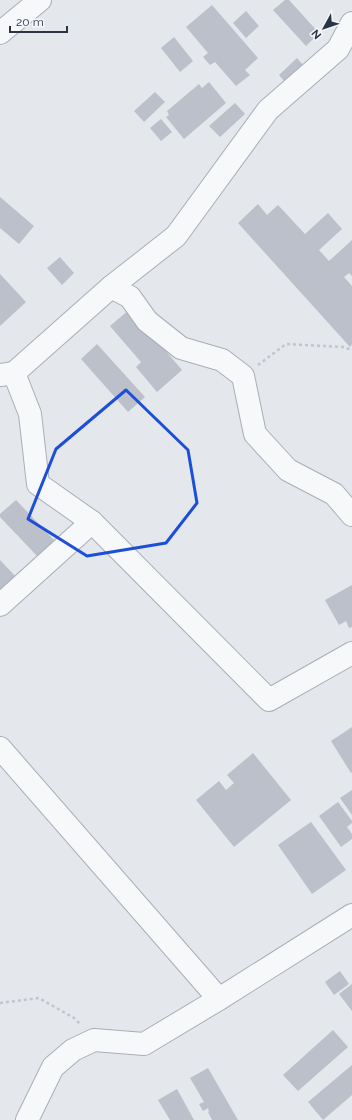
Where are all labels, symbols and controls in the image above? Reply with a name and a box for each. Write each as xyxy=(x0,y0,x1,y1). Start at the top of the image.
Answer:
scale bar xyxy=(10,8,67,34)
north arrow xyxy=(304,8,344,48)
text: 20 m xyxy=(16,15,44,29)
text: N xyxy=(309,27,324,42)

